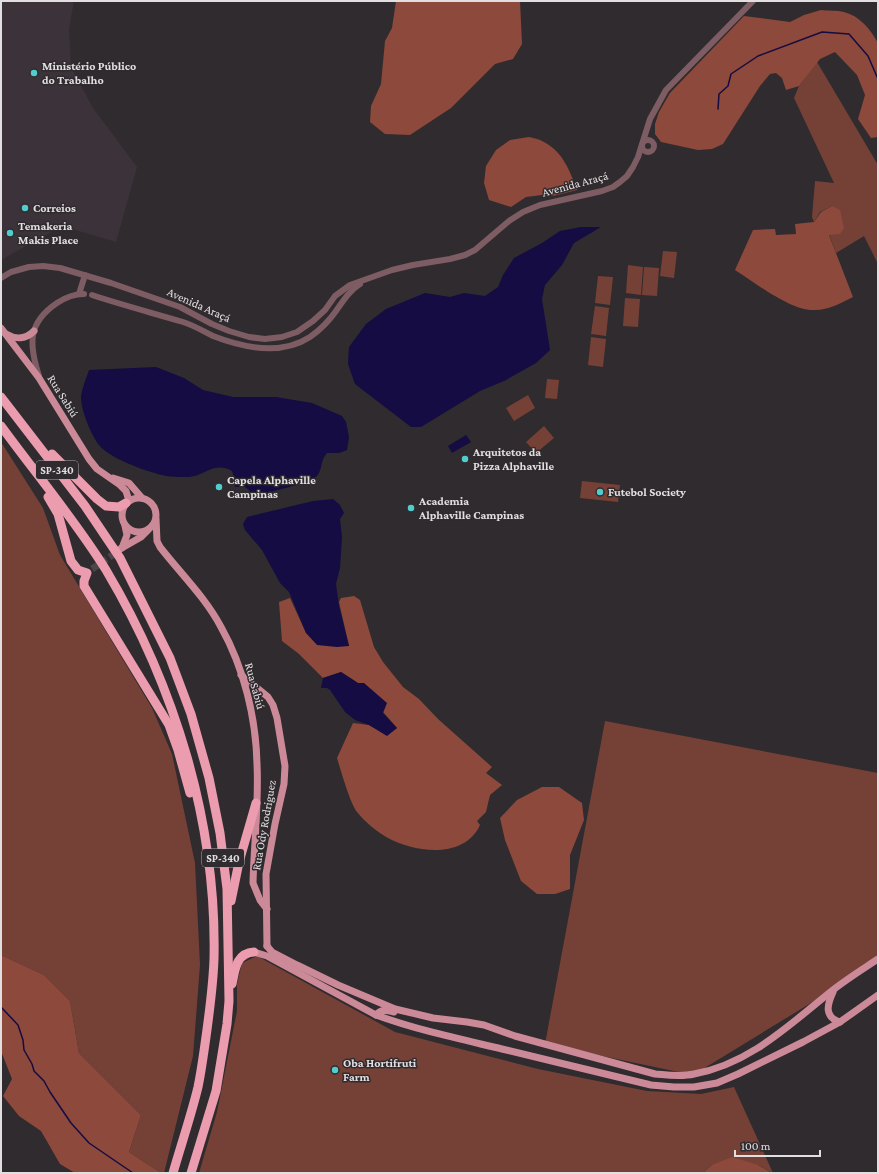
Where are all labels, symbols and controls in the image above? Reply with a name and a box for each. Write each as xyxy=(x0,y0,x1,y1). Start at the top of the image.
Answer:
place label: Ministério Público do Trabalho xyxy=(42,59,136,87)
marker: Ministério Público do Trabalho xyxy=(29,68,39,78)
street label: Avenida Araçá xyxy=(540,168,610,200)
place label: Correios xyxy=(33,201,76,215)
marker: Correios xyxy=(20,203,30,213)
place label: Temakeria Makis Place xyxy=(18,219,79,247)
marker: Temakeria Makis Place xyxy=(5,228,15,238)
street label: Avenida Araçá xyxy=(165,285,233,325)
street label: Rua Sabiú xyxy=(44,372,82,420)
place label: Arquitetos da Pizza Alphaville xyxy=(472,445,555,473)
marker: Arquitetos da Pizza Alphaville xyxy=(460,454,470,464)
road number: SP-340 xyxy=(36,461,78,479)
place label: Capela Alphaville Campinas xyxy=(227,473,316,501)
marker: Capela Alphaville Campinas xyxy=(214,482,224,492)
place label: Futebol Society xyxy=(608,485,686,499)
marker: Futebol Society xyxy=(595,487,605,497)
place label: Academia Alphaville Campinas xyxy=(418,494,524,522)
marker: Academia Alphaville Campinas xyxy=(406,503,416,513)
street label: Rua Sabiú xyxy=(242,661,268,711)
street label: Rua Ody Rodriguez xyxy=(249,779,279,871)
road number: SP-340 xyxy=(202,849,244,867)
place label: Oba Hortifruti Farm xyxy=(343,1056,417,1084)
marker: Oba Hortifruti Farm xyxy=(330,1065,340,1075)
scale bar xyxy=(735,1132,820,1158)
text: 100 m xyxy=(741,1139,771,1153)

